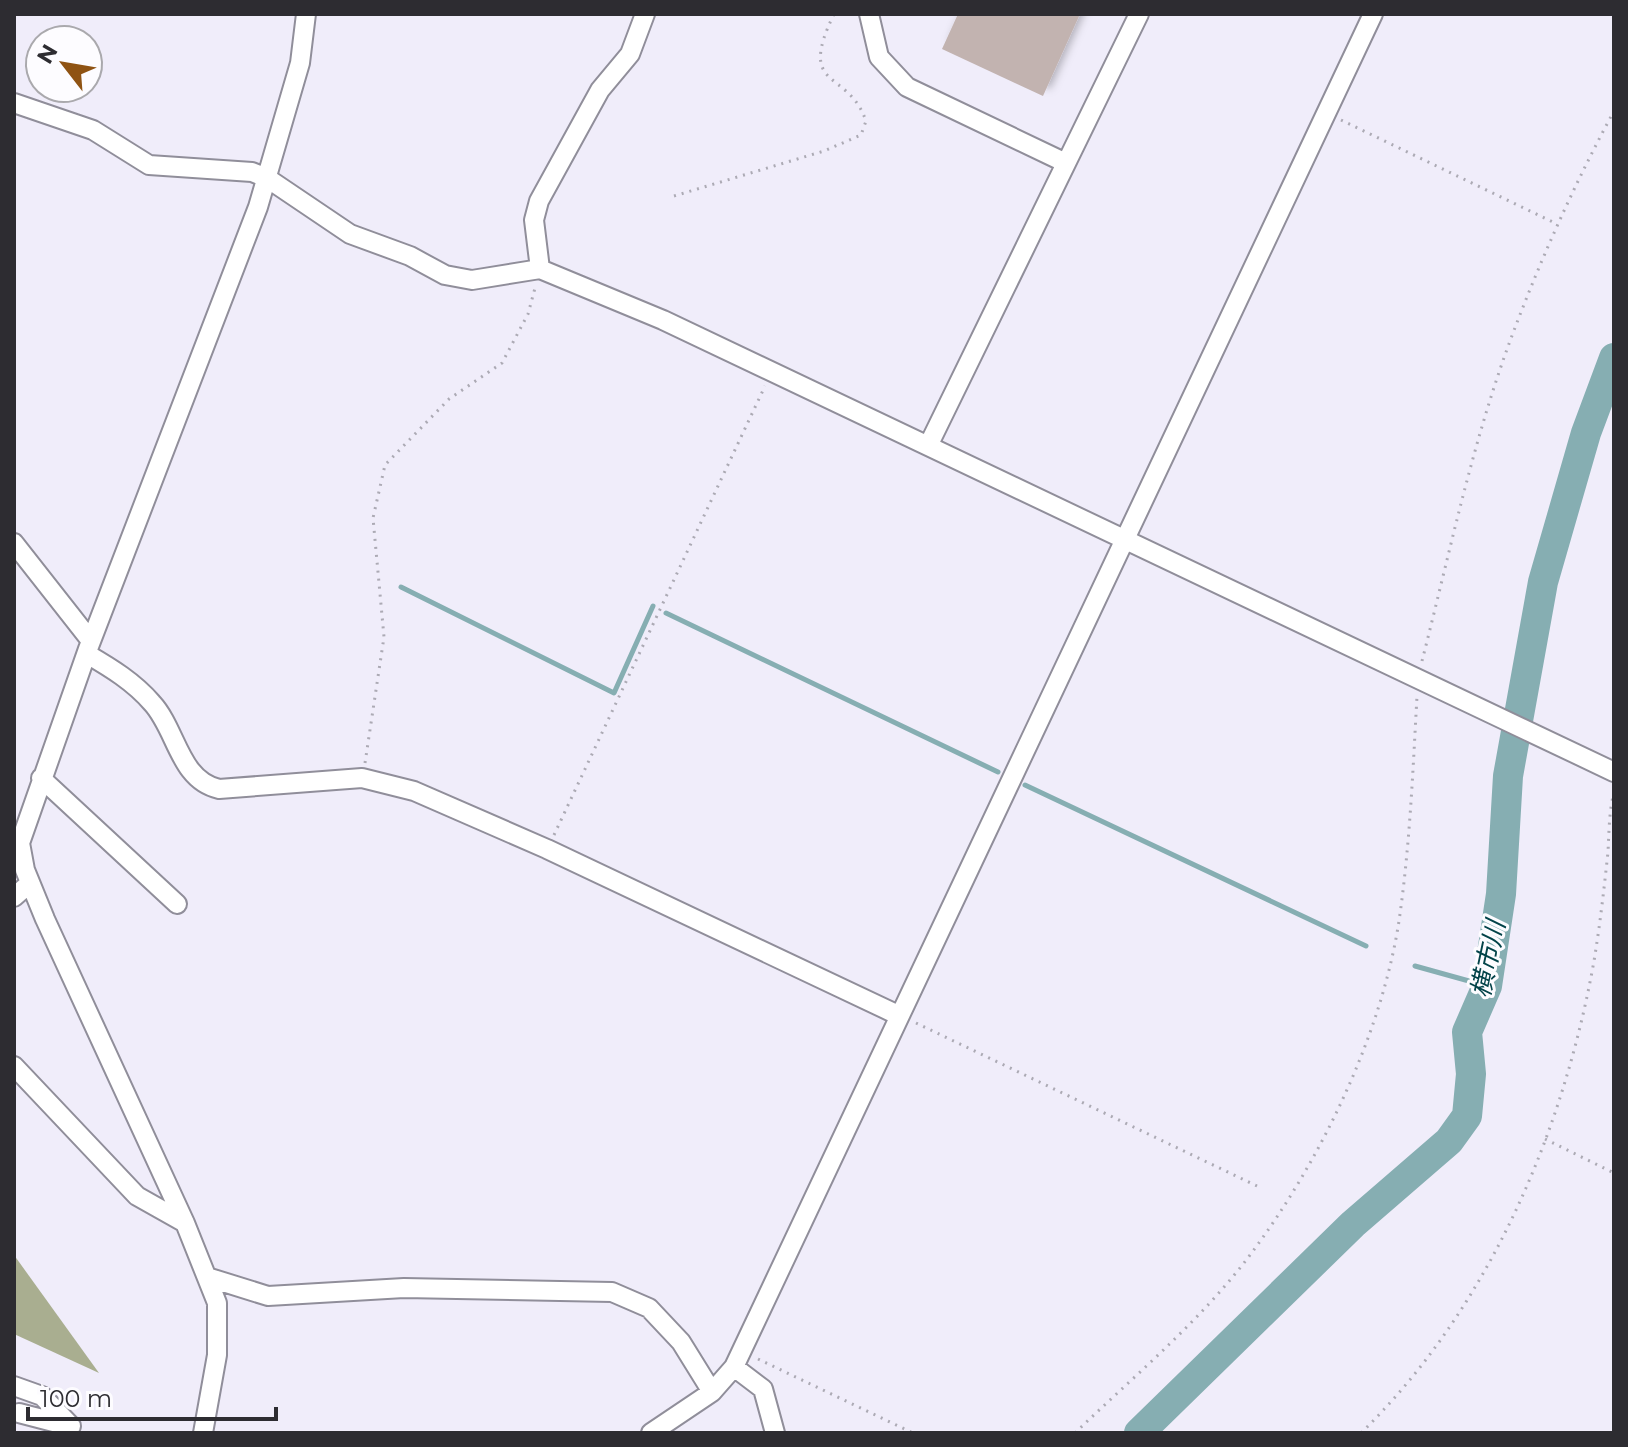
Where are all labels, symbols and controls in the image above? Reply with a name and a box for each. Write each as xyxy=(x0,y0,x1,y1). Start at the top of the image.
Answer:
north arrow xyxy=(24,24,104,104)
text: N xyxy=(31,39,63,69)
water label: 横市川 xyxy=(1464,915,1512,1000)
scale bar xyxy=(28,1371,276,1421)
text: 100 m xyxy=(40,1384,112,1413)

